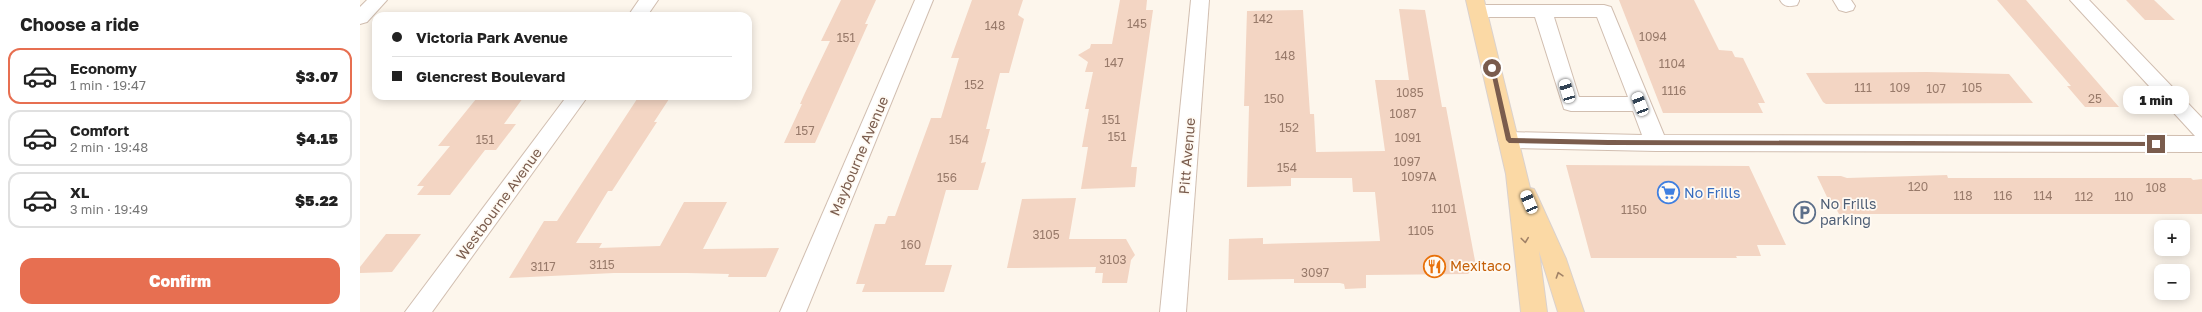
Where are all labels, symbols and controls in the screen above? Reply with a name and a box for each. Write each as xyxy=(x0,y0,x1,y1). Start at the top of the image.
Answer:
house number: 142 xyxy=(1253,11,1273,26)
text: Choose a ride xyxy=(20,13,139,35)
house number: 145 xyxy=(1127,16,1147,31)
house number: 148 xyxy=(985,18,1005,33)
text: Victoria Park Avenue xyxy=(416,28,568,46)
house number: 1094 xyxy=(1639,29,1667,44)
house number: 151 xyxy=(837,30,855,45)
house number: 148 xyxy=(1275,48,1295,63)
house number: 147 xyxy=(1104,55,1124,70)
house number: 1104 xyxy=(1659,56,1685,71)
icon: car xyxy=(22,58,58,94)
text: Economy xyxy=(70,59,137,77)
route start xyxy=(1483,59,1501,77)
text: $3.07 xyxy=(295,67,338,85)
text: Glencrest Boulevard xyxy=(416,67,565,85)
text: 1 min · 19:47 xyxy=(70,77,146,93)
house number: 152 xyxy=(964,77,984,92)
car xyxy=(1558,78,1576,104)
house number: 111 xyxy=(1854,80,1872,95)
house number: 109 xyxy=(1890,80,1910,95)
house number: 105 xyxy=(1962,80,1982,95)
house number: 107 xyxy=(1926,81,1946,96)
house number: 1116 xyxy=(1662,83,1686,98)
house number: 1085 xyxy=(1396,85,1424,100)
callout: 1 min xyxy=(2123,86,2189,114)
house number: 150 xyxy=(1264,91,1284,106)
car xyxy=(1630,91,1650,117)
house number: 25 xyxy=(2088,91,2102,106)
text: 1 min xyxy=(2139,92,2173,108)
street label: Maybourne Avenue xyxy=(826,94,891,218)
house number: 1087 xyxy=(1390,106,1416,121)
house number: 151 xyxy=(1102,112,1120,127)
street label: Pitt Avenue xyxy=(1175,117,1198,195)
icon: car xyxy=(22,120,58,156)
house number: 152 xyxy=(1279,120,1299,135)
text: Comfort xyxy=(70,121,129,139)
house number: 157 xyxy=(795,123,815,138)
text: $4.15 xyxy=(296,129,338,147)
house number: 151 xyxy=(1108,129,1126,144)
house number: 1091 xyxy=(1395,130,1421,145)
house number: 151 xyxy=(476,132,494,147)
house number: 154 xyxy=(949,132,969,147)
route end xyxy=(2147,135,2165,153)
text: 2 min · 19:48 xyxy=(70,139,148,155)
street label: Westbourne Avenue xyxy=(452,144,545,263)
house number: 1097 xyxy=(1394,154,1420,169)
house number: 154 xyxy=(1277,160,1297,175)
house number: 1097A xyxy=(1402,169,1436,184)
house number: 156 xyxy=(937,170,957,185)
house number: 120 xyxy=(1908,179,1928,194)
supermarket icon: No Frills xyxy=(1655,180,1681,206)
house number: 108 xyxy=(2146,180,2166,195)
icon: car xyxy=(22,182,58,218)
text: XL xyxy=(70,183,89,201)
place label: No Frills xyxy=(1684,184,1740,201)
house number: 118 xyxy=(1954,188,1972,203)
house number: 116 xyxy=(1994,188,2012,203)
house number: 114 xyxy=(2034,188,2052,203)
car xyxy=(1519,189,1539,215)
house number: 112 xyxy=(2075,189,2093,204)
house number: 110 xyxy=(2114,189,2134,204)
text: $5.22 xyxy=(295,191,338,209)
place label: No Frills parking xyxy=(1820,195,1876,228)
parking icon: No Frills parking xyxy=(1792,199,1818,225)
text: 3 min · 19:49 xyxy=(70,201,148,217)
house number: 1101 xyxy=(1432,201,1457,216)
house number: 1150 xyxy=(1621,202,1647,217)
map controls xyxy=(2154,220,2190,300)
button: + xyxy=(2154,220,2190,256)
house number: 1105 xyxy=(1408,223,1434,238)
house number: 3105 xyxy=(1032,227,1060,242)
house number: 160 xyxy=(901,237,921,252)
one-way arrow xyxy=(1520,237,1529,243)
house number: 3103 xyxy=(1099,252,1127,267)
restaurant icon: Mexitaco xyxy=(1422,253,1448,279)
house number: 3115 xyxy=(589,257,615,272)
place label: Mexitaco xyxy=(1450,257,1511,274)
button: Confirm xyxy=(20,258,340,304)
house number: 3117 xyxy=(530,259,556,274)
button: − xyxy=(2154,264,2190,300)
house number: 3097 xyxy=(1301,265,1329,280)
one-way arrow xyxy=(1555,272,1564,279)

